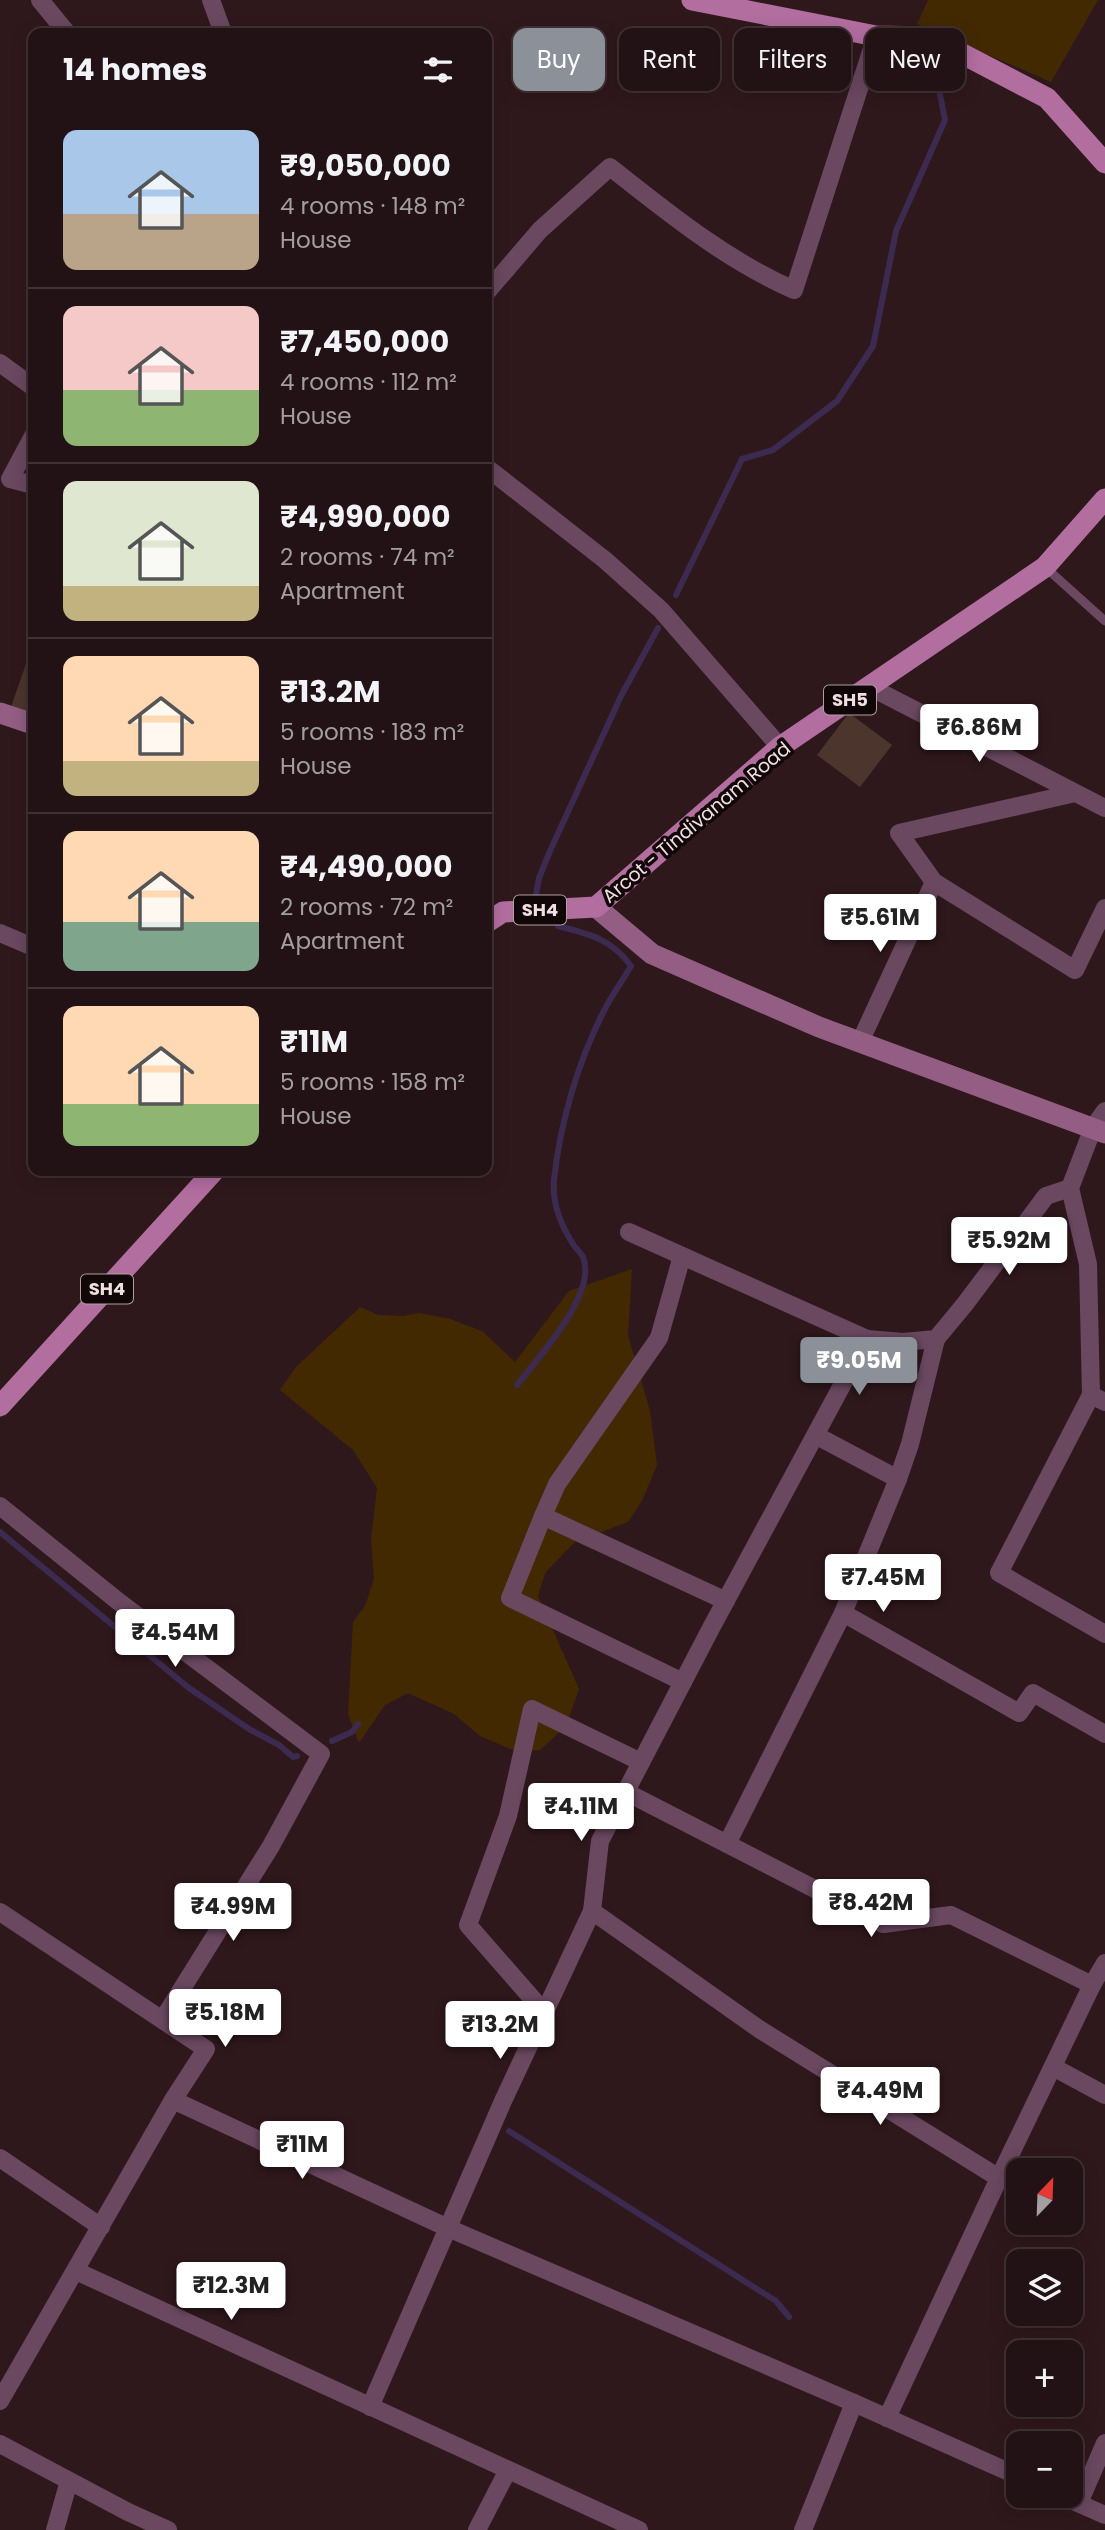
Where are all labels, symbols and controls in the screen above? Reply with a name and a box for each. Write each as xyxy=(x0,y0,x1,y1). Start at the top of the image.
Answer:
chip: Buy xyxy=(513,28,605,91)
chip: Rent xyxy=(619,28,720,91)
chip: Filters xyxy=(734,28,851,91)
chip: New xyxy=(865,28,965,91)
text: 14 homes xyxy=(63,48,207,91)
icon: filters xyxy=(419,51,457,89)
text: ₹9,050,000 xyxy=(280,144,451,187)
icon: home xyxy=(119,158,203,242)
text: 4 rooms · 148 m² xyxy=(280,190,465,222)
text: House xyxy=(280,224,352,256)
text: ₹7,450,000 xyxy=(280,320,449,363)
icon: home xyxy=(119,334,203,418)
text: 4 rooms · 112 m² xyxy=(280,366,457,398)
text: House xyxy=(280,400,352,432)
text: ₹4,990,000 xyxy=(280,495,451,538)
icon: home xyxy=(119,509,203,593)
text: 2 rooms · 74 m² xyxy=(280,541,455,573)
text: Apartment xyxy=(280,575,405,607)
text: ₹13.2M xyxy=(280,670,381,713)
icon: home xyxy=(119,684,203,768)
road number: SH5 xyxy=(824,686,876,714)
pin: ₹6.86M xyxy=(922,704,1036,764)
text: ₹6.86M xyxy=(936,711,1022,743)
text: 5 rooms · 183 m² xyxy=(280,716,464,748)
street label: Arcot - Tindivanam Road xyxy=(596,735,796,909)
text: House xyxy=(280,750,352,782)
text: ₹4,490,000 xyxy=(280,845,452,888)
icon: home xyxy=(119,859,203,943)
text: 2 rooms · 72 m² xyxy=(280,891,453,923)
pin: ₹5.61M xyxy=(823,894,937,954)
road number: SH4 xyxy=(514,896,566,925)
text: ₹5.61M xyxy=(840,901,920,933)
text: Apartment xyxy=(280,925,405,957)
text: ₹11M xyxy=(280,1020,348,1063)
icon: home xyxy=(119,1034,203,1118)
text: 5 rooms · 158 m² xyxy=(280,1066,465,1098)
text: House xyxy=(280,1100,352,1132)
pin: ₹5.92M xyxy=(952,1218,1066,1277)
text: ₹5.92M xyxy=(967,1224,1051,1256)
road number: SH4 xyxy=(81,1274,133,1304)
pin: ₹9.05M xyxy=(802,1338,916,1397)
text: ₹9.05M xyxy=(816,1344,902,1376)
pin: ₹7.45M xyxy=(826,1554,940,1614)
text: ₹7.45M xyxy=(841,1561,925,1593)
pin: ₹4.54M xyxy=(118,1610,232,1669)
text: ₹4.54M xyxy=(131,1616,219,1648)
pin: ₹4.11M xyxy=(524,1784,638,1843)
text: ₹4.11M xyxy=(544,1790,618,1822)
pin: ₹8.42M xyxy=(814,1880,928,1939)
pin: ₹4.99M xyxy=(176,1884,290,1943)
text: ₹8.42M xyxy=(829,1886,913,1918)
text: ₹4.99M xyxy=(190,1890,276,1922)
pin: ₹5.18M xyxy=(168,1990,282,2049)
text: ₹5.18M xyxy=(185,1996,265,2028)
pin: ₹13.2M xyxy=(443,2002,557,2061)
text: ₹13.2M xyxy=(461,2008,539,2040)
pin: ₹4.49M xyxy=(823,2068,937,2127)
text: ₹4.49M xyxy=(837,2074,923,2106)
pin: ₹11M xyxy=(261,2122,343,2181)
text: ₹11M xyxy=(276,2128,328,2160)
north arrow xyxy=(1006,2158,1083,2235)
map controls xyxy=(1006,2158,1083,2508)
button: layers xyxy=(1006,2249,1083,2326)
pin: ₹12.3M xyxy=(174,2262,288,2322)
text: ₹12.3M xyxy=(192,2269,270,2301)
button: + xyxy=(1006,2340,1083,2417)
button: − xyxy=(1006,2431,1083,2508)

